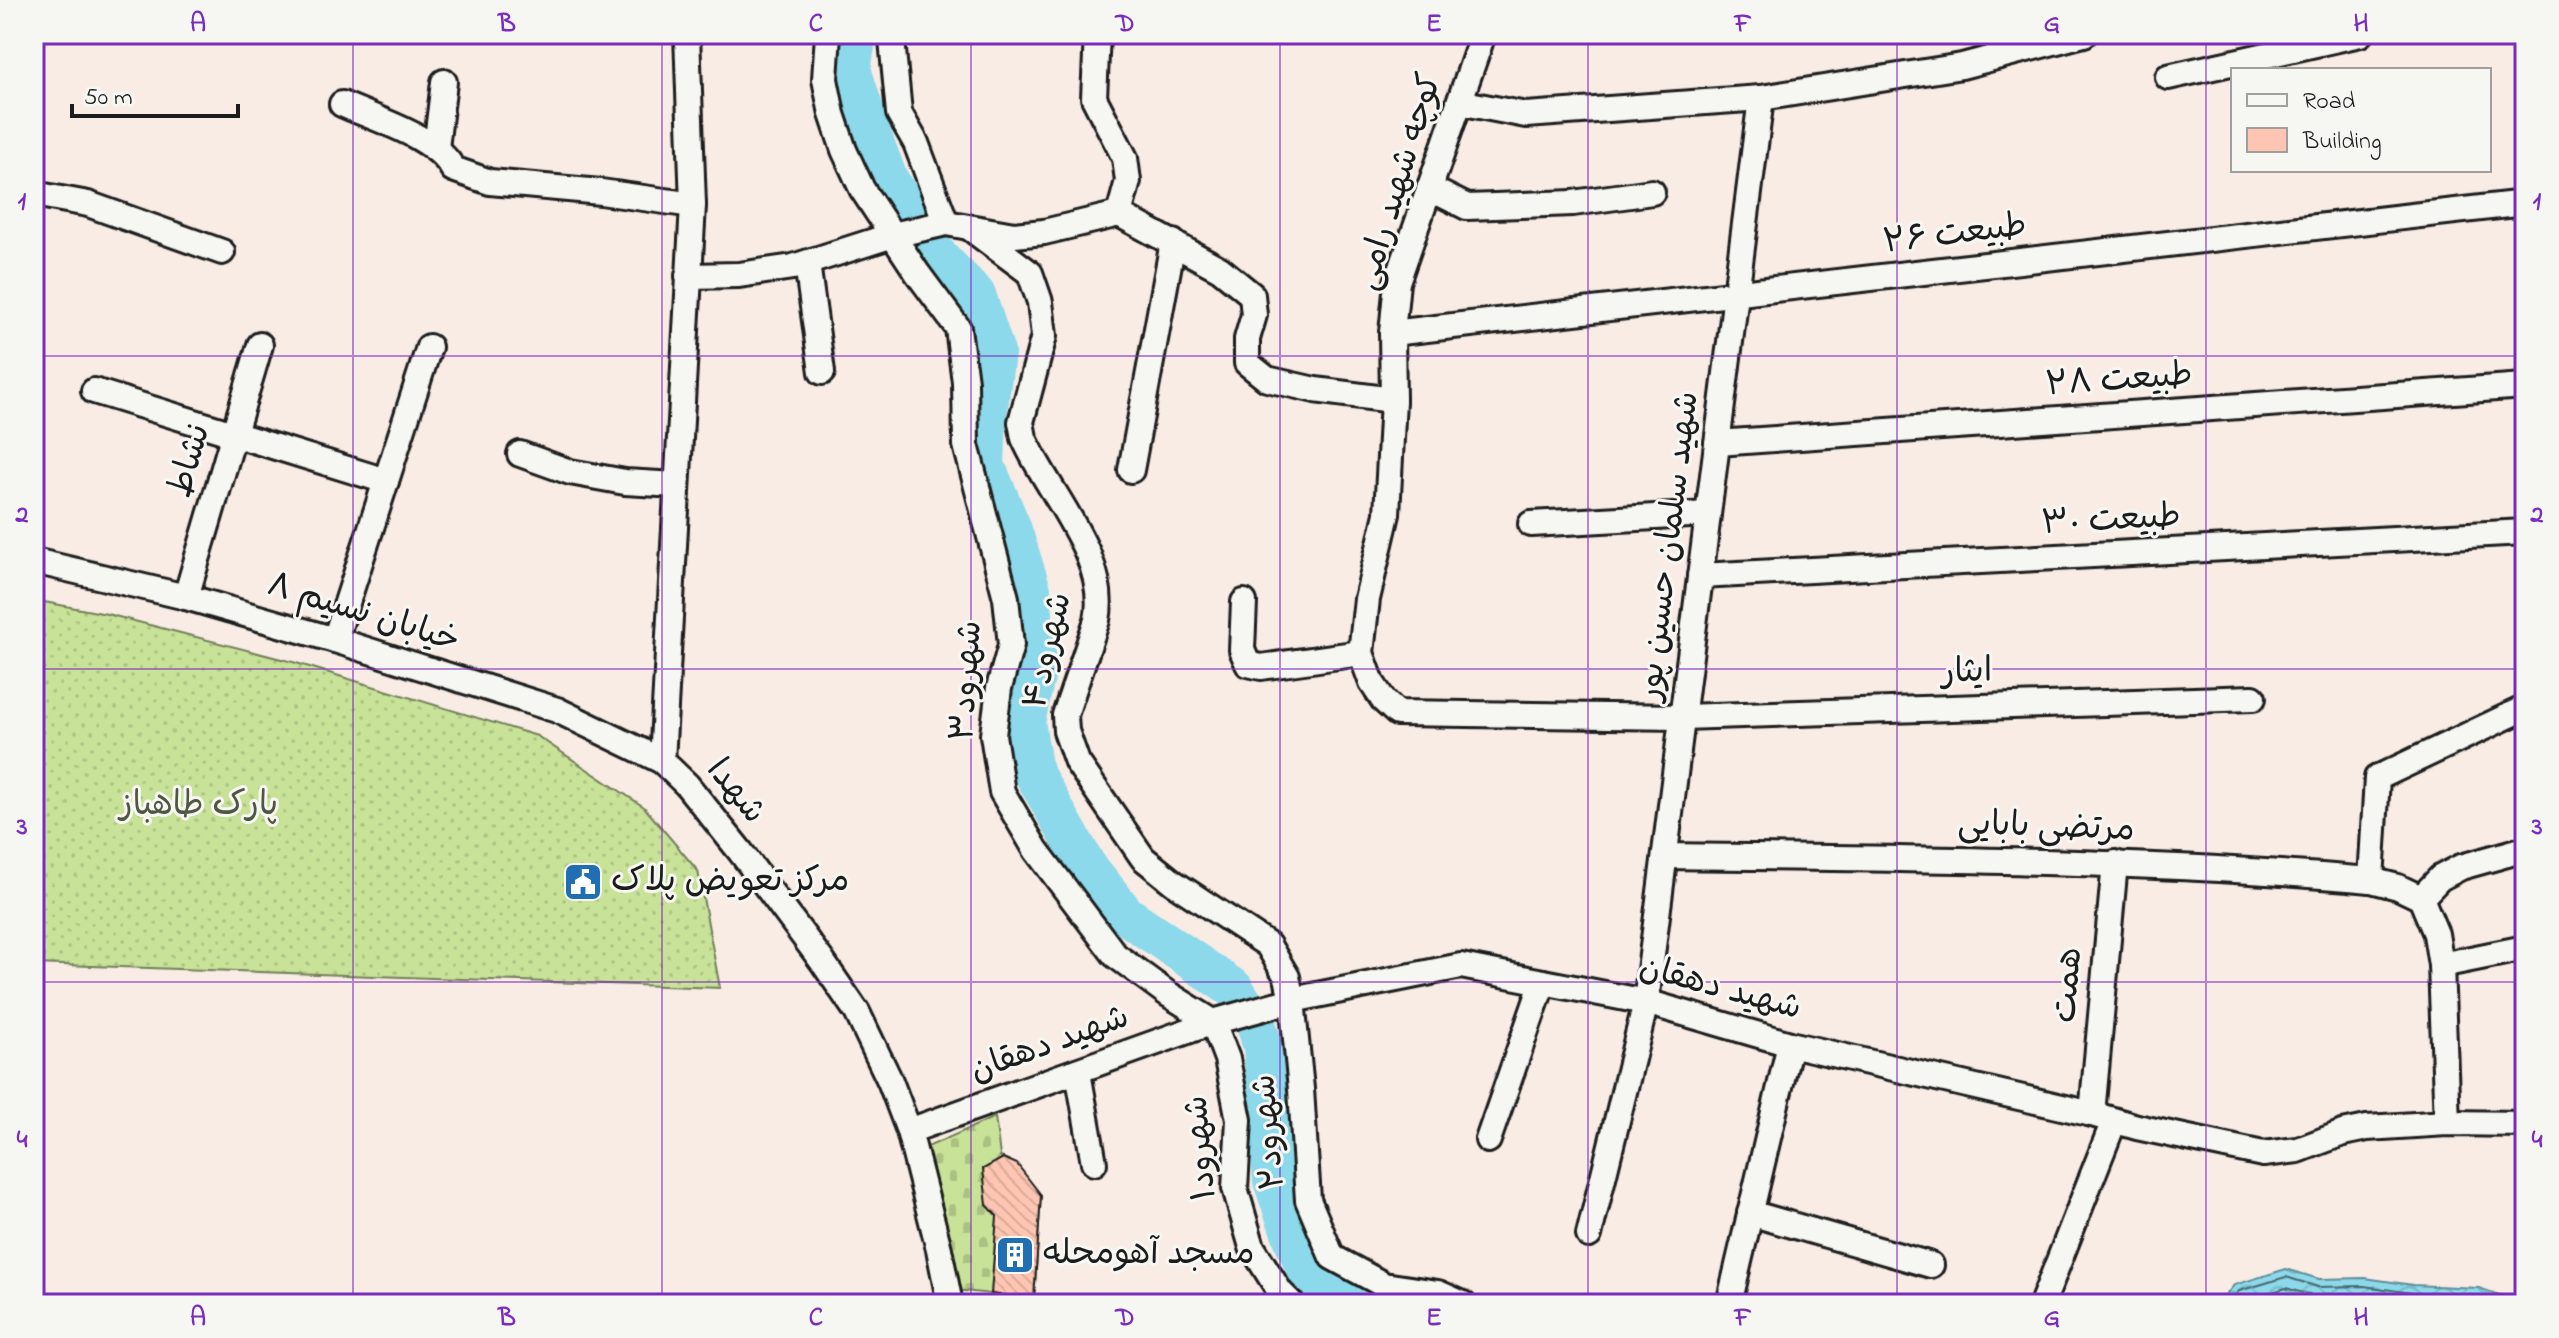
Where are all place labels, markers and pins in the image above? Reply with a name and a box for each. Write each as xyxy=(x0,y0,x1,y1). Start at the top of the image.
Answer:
place label: مرکز تعویض پلاک xyxy=(611,857,849,907)
public building icon: مرکز تعویض پلاک xyxy=(562,861,604,903)
place label: مسجد آهومحله xyxy=(1043,1230,1255,1280)
building icon: مسجد آهومحله xyxy=(994,1234,1036,1276)

